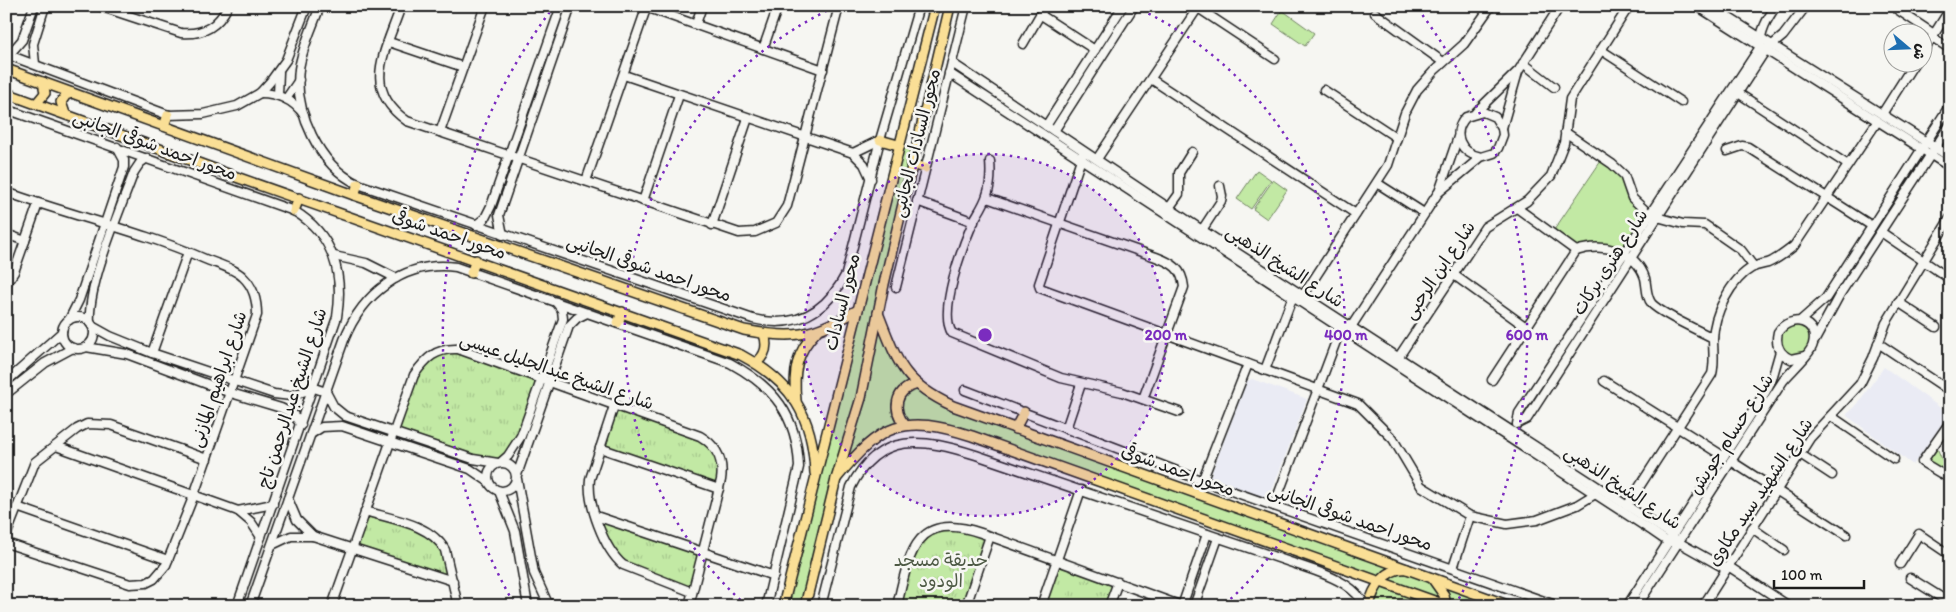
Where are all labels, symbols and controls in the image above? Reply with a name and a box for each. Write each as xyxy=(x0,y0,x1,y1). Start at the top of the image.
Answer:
north arrow xyxy=(1884,22,1934,72)
text: ش xyxy=(1909,42,1930,62)
street label: محور السادات الجانبى xyxy=(887,66,945,220)
street label: محور احمد شوقى الجانبى xyxy=(70,104,240,185)
street label: محور احمد شوقى xyxy=(389,203,509,264)
street label: شارع هنرى بركات xyxy=(1567,205,1653,320)
street label: شارع ابن الرحبى xyxy=(1398,217,1481,324)
street label: شارع الشيخ الذهبى xyxy=(1221,220,1348,313)
street label: محور احمد شوقى الجانبى xyxy=(564,229,735,307)
street label: محور السادات xyxy=(819,251,865,353)
street label: شارع الشيخ عبدالرحمن تاج xyxy=(252,305,333,491)
street label: شارع ابراهيم المازنى xyxy=(184,308,254,451)
centre of rings xyxy=(976,326,994,344)
text: 200 m xyxy=(1145,326,1188,344)
text: 400 m xyxy=(1324,326,1368,344)
text: 600 m xyxy=(1506,326,1549,344)
street label: شارع الشيخ عبدالجليل عيسى xyxy=(457,327,657,415)
street label: شارع حسام جويش xyxy=(1684,370,1781,500)
street label: شارع الشهيد سيد مكاوى xyxy=(1702,414,1819,571)
street label: محور احمد شوقى xyxy=(1118,438,1238,501)
street label: شارع الشيخ الذهبى xyxy=(1560,440,1685,535)
street label: محور احمد شوقى الجانبى xyxy=(1265,478,1436,556)
park label: حديقة مسجد الودود xyxy=(894,549,988,592)
scale bar xyxy=(1774,557,1864,589)
text: 100 m xyxy=(1781,566,1823,584)

